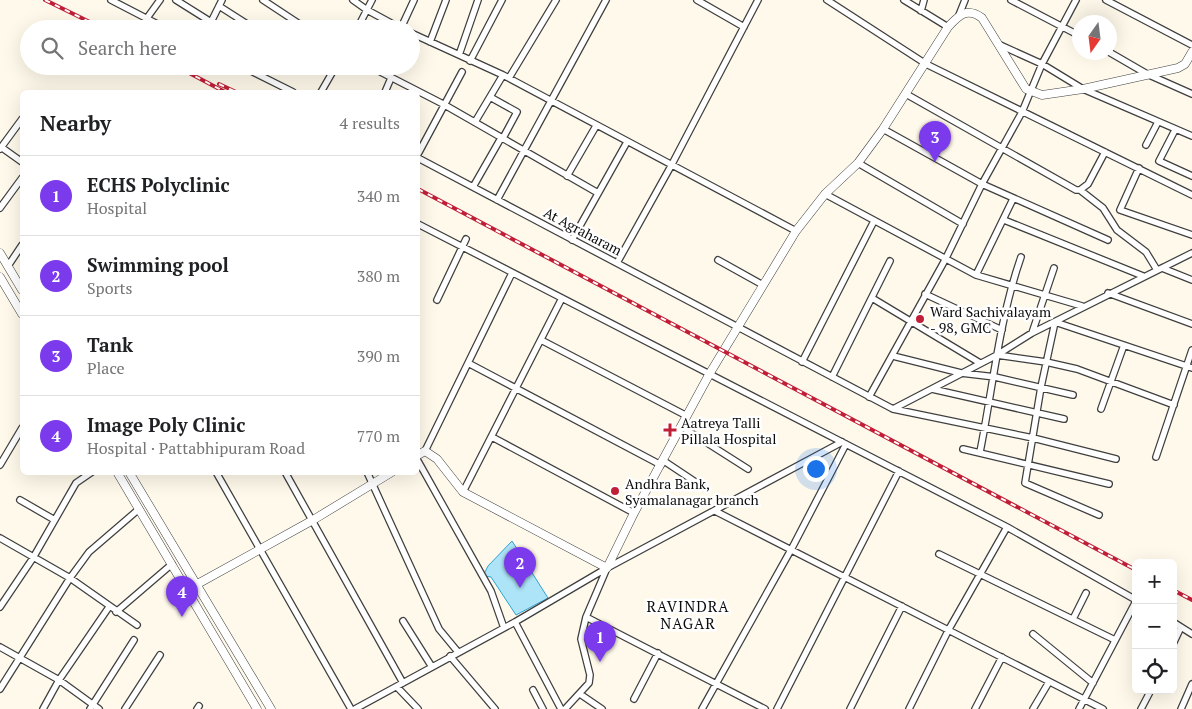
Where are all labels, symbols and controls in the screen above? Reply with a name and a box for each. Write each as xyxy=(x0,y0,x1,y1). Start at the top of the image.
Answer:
north arrow xyxy=(1072,15,1117,60)
search box xyxy=(20,20,420,75)
icon: search xyxy=(38,34,66,62)
text: Search here xyxy=(78,35,177,60)
text: Nearby xyxy=(40,109,111,137)
text: 4 results xyxy=(340,112,400,134)
pin: 3 xyxy=(919,121,951,162)
text: ECHS Polyclinic xyxy=(87,172,230,197)
text: 1 xyxy=(51,185,61,207)
text: 340 m xyxy=(357,185,400,207)
text: Hospital xyxy=(87,197,147,219)
street label: At Agraharam xyxy=(541,202,625,260)
text: Swimming pool xyxy=(87,252,229,277)
text: 2 xyxy=(51,265,61,287)
text: 380 m xyxy=(357,265,400,287)
text: Sports xyxy=(87,277,133,299)
place label: Ward Sachivalayam - 98, GMC xyxy=(930,302,1051,337)
marker: Ward Sachivalayam - 98, GMC xyxy=(914,313,926,325)
text: Tank xyxy=(87,332,133,357)
text: 3 xyxy=(51,345,61,367)
text: 390 m xyxy=(357,345,400,367)
text: Place xyxy=(87,357,125,379)
text: Image Poly Clinic xyxy=(87,412,245,437)
place label: Aatreya Talli Pillala Hospital xyxy=(681,413,776,448)
marker: Aatreya Talli Pillala Hospital xyxy=(663,423,677,437)
text: 4 xyxy=(51,425,61,447)
text: 770 m xyxy=(357,425,400,447)
text: Hospital · Pattabhipuram Road xyxy=(87,437,305,459)
your location xyxy=(803,456,829,482)
place label: Andhra Bank, Syamalanagar branch xyxy=(625,474,759,509)
marker: Andhra Bank, Syamalanagar branch xyxy=(609,485,621,497)
pin: 2 xyxy=(504,547,536,588)
map controls xyxy=(1132,559,1177,694)
button: + xyxy=(1132,559,1177,604)
pin: 4 xyxy=(166,576,198,617)
district label: RAVINDRA NAGAR xyxy=(646,596,730,633)
button: − xyxy=(1132,604,1177,649)
pin: 1 xyxy=(584,621,616,662)
button: locate xyxy=(1132,649,1177,694)

